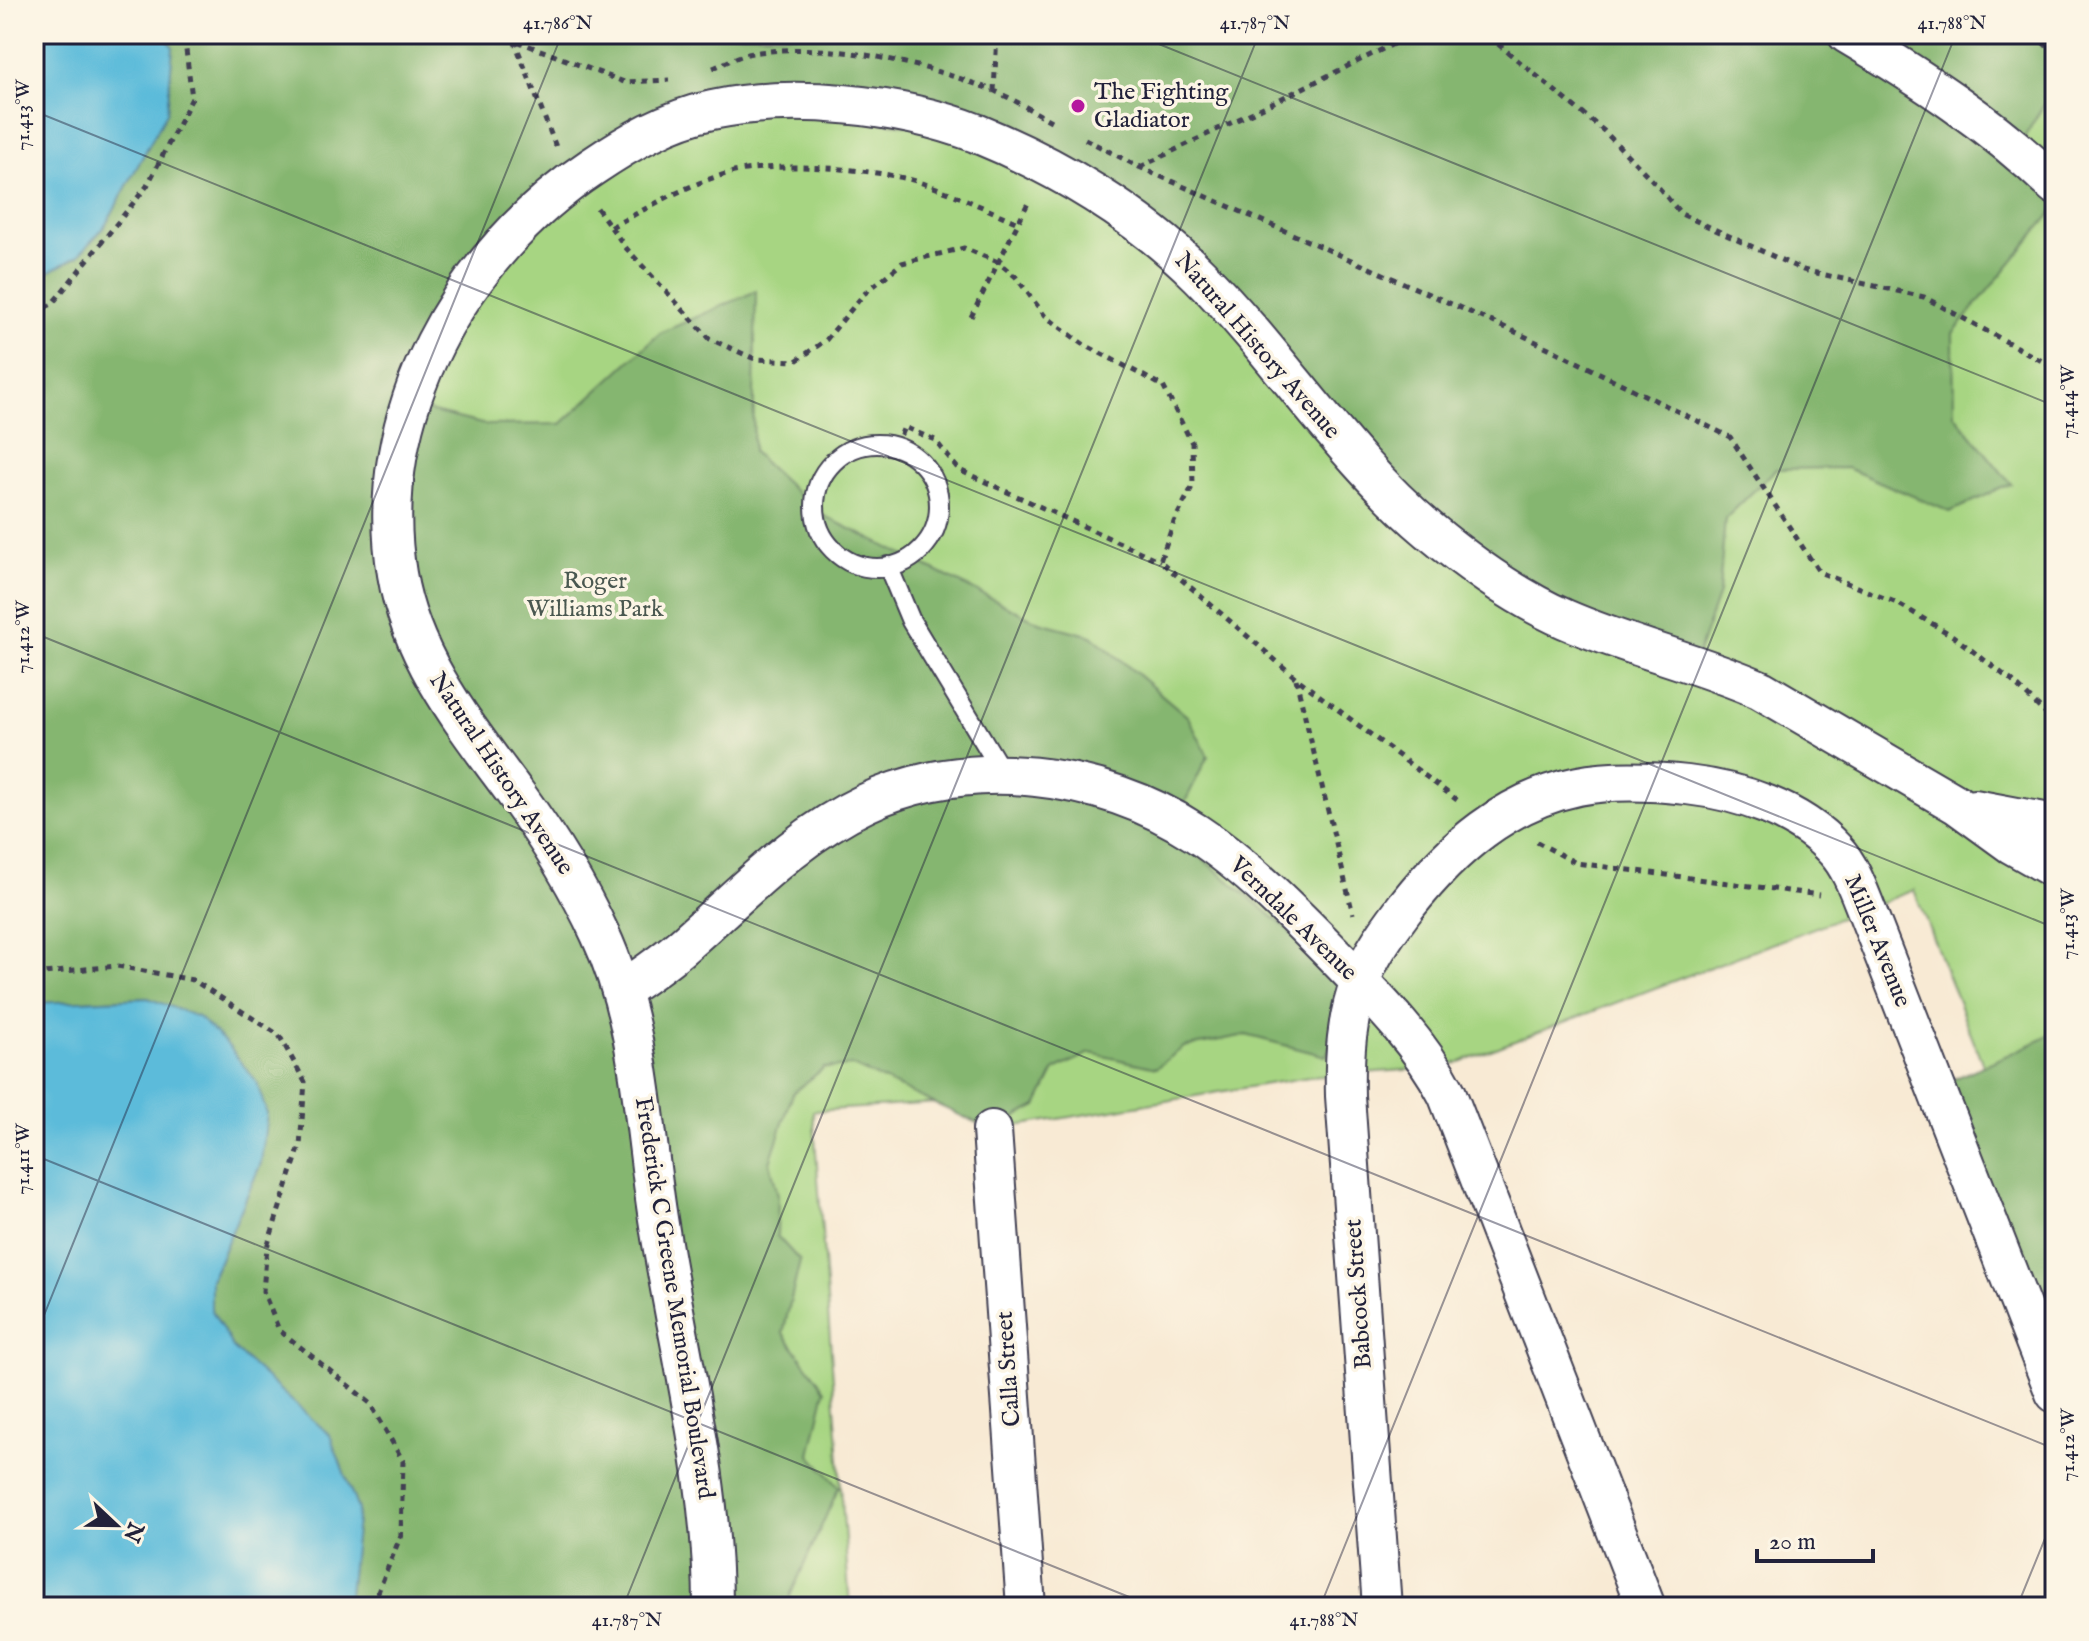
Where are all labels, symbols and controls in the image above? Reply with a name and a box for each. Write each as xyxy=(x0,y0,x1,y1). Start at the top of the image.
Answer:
text: 41.786°N xyxy=(523,11,593,36)
text: 41.787°N xyxy=(1220,11,1290,36)
text: 41.788°N xyxy=(1917,11,1987,36)
place label: The Fighting Gladiator xyxy=(1094,77,1229,136)
text: 71.413°W xyxy=(11,78,36,151)
marker: The Fighting Gladiator xyxy=(1069,97,1087,115)
street label: Natural History Avenue xyxy=(1167,246,1347,446)
text: 71.414°W xyxy=(2056,364,2081,439)
park label: Roger Williams Park xyxy=(526,566,664,625)
text: 71.412°W xyxy=(11,599,36,674)
street label: Natural History Avenue xyxy=(422,667,580,881)
street label: Verndale Avenue xyxy=(1222,849,1364,988)
street label: Miller Avenue xyxy=(1836,870,1918,1012)
text: 71.413°W xyxy=(2056,887,2081,960)
street label: Frederick C Greene Memorial Boulevard xyxy=(627,1095,721,1501)
text: 71.411°W xyxy=(11,1122,36,1195)
street label: Babcock Street xyxy=(1338,1218,1380,1370)
street label: Calla Street xyxy=(989,1310,1029,1428)
text: 71.412°W xyxy=(2056,1407,2081,1482)
north arrow xyxy=(76,1485,156,1565)
scale bar xyxy=(1757,1513,1873,1563)
text: N xyxy=(116,1517,150,1546)
text: 20 m xyxy=(1769,1527,1816,1558)
text: 41.787°N xyxy=(592,1608,662,1633)
text: 41.788°N xyxy=(1289,1608,1359,1633)

